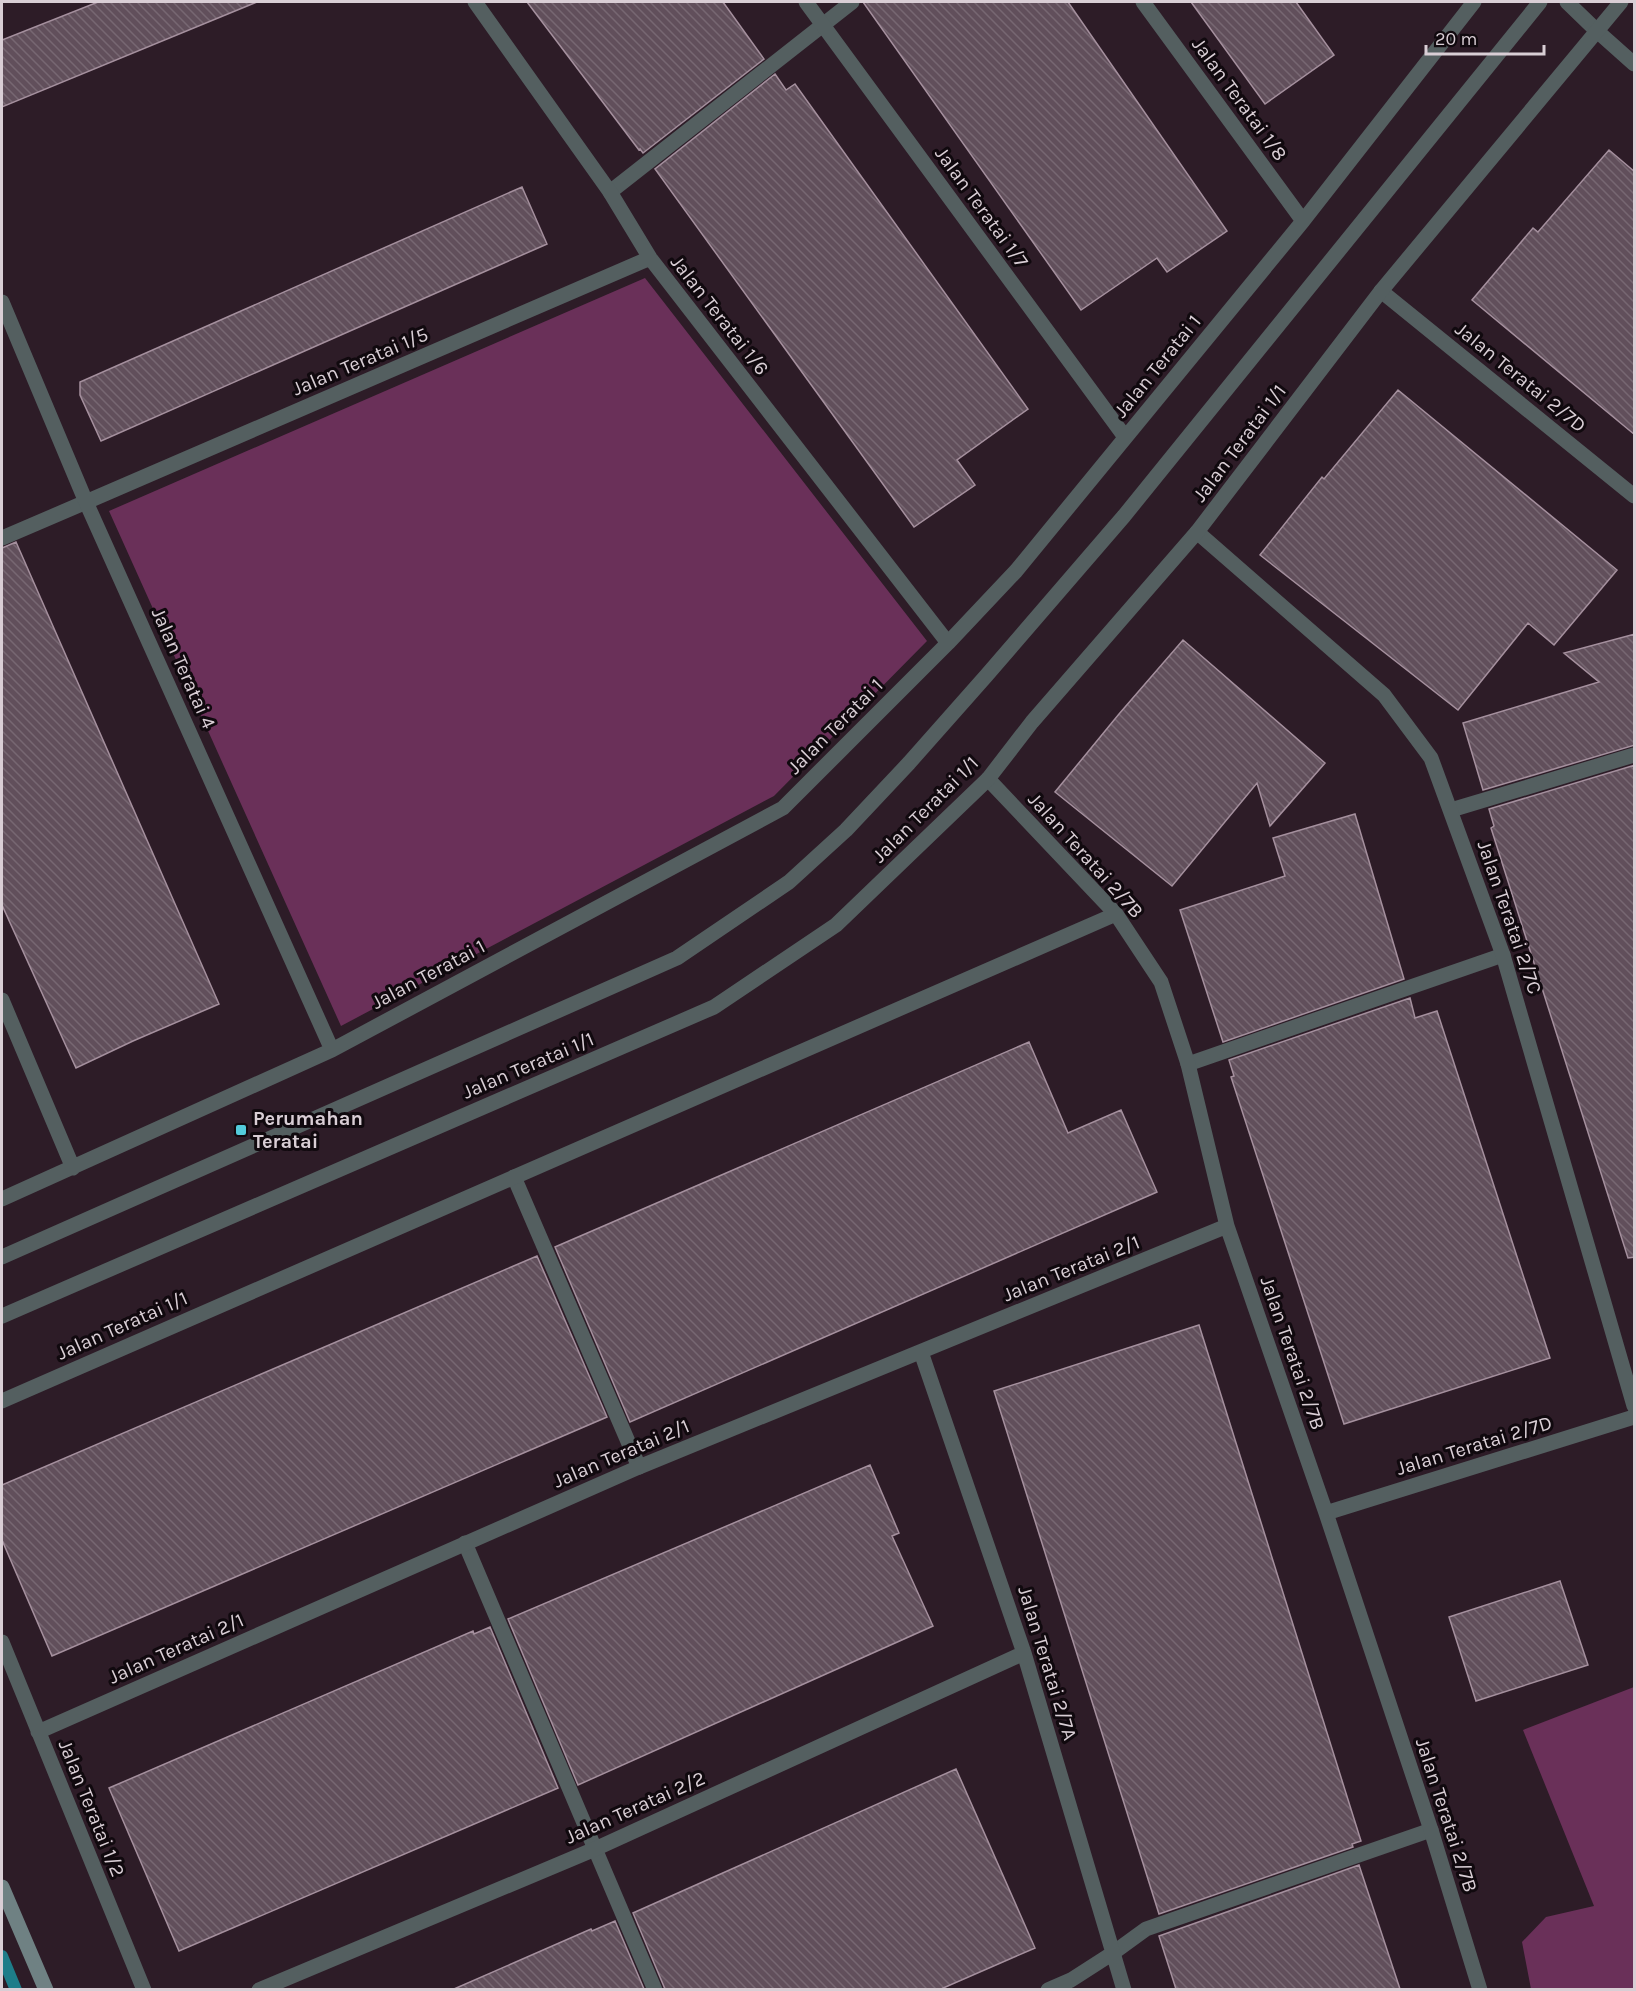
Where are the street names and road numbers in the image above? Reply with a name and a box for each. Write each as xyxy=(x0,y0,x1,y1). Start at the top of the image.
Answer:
street label: Jalan Teratai 1/8 xyxy=(1187,33,1292,165)
street label: Jalan Teratai 1/7 xyxy=(930,143,1033,273)
street label: Jalan Teratai 1/6 xyxy=(666,251,773,380)
street label: Jalan Teratai 1 xyxy=(1109,310,1206,422)
street label: Jalan Teratai 2/7D xyxy=(1451,318,1591,437)
street label: Jalan Teratai 1/5 xyxy=(289,322,432,400)
street label: Jalan Teratai 1/1 xyxy=(1188,380,1291,506)
street label: Jalan Teratai 4 xyxy=(147,604,220,732)
street label: Jalan Teratai 1 xyxy=(783,674,888,779)
street label: Jalan Teratai 1/1 xyxy=(868,752,983,867)
street label: Jalan Teratai 2/7B xyxy=(1023,788,1148,923)
street label: Jalan Teratai 2/7C xyxy=(1473,837,1547,997)
street label: Jalan Teratai 1 xyxy=(367,935,489,1014)
street label: Jalan Teratai 1/1 xyxy=(459,1027,597,1104)
street label: Jalan Teratai 2/1 xyxy=(999,1231,1143,1306)
street label: Jalan Teratai 2/7B xyxy=(1255,1273,1330,1433)
street label: Jalan Teratai 1/1 xyxy=(53,1286,191,1365)
street label: Jalan Teratai 2/7D xyxy=(1394,1411,1555,1480)
street label: Jalan Teratai 2/1 xyxy=(550,1414,693,1492)
street label: Jalan Teratai 2/7A xyxy=(1013,1583,1082,1743)
street label: Jalan Teratai 2/1 xyxy=(105,1608,247,1689)
street label: Jalan Teratai 2/7B xyxy=(1411,1735,1482,1895)
street label: Jalan Teratai 1/2 xyxy=(54,1736,129,1880)
street label: Jalan Teratai 2/2 xyxy=(562,1766,709,1849)

